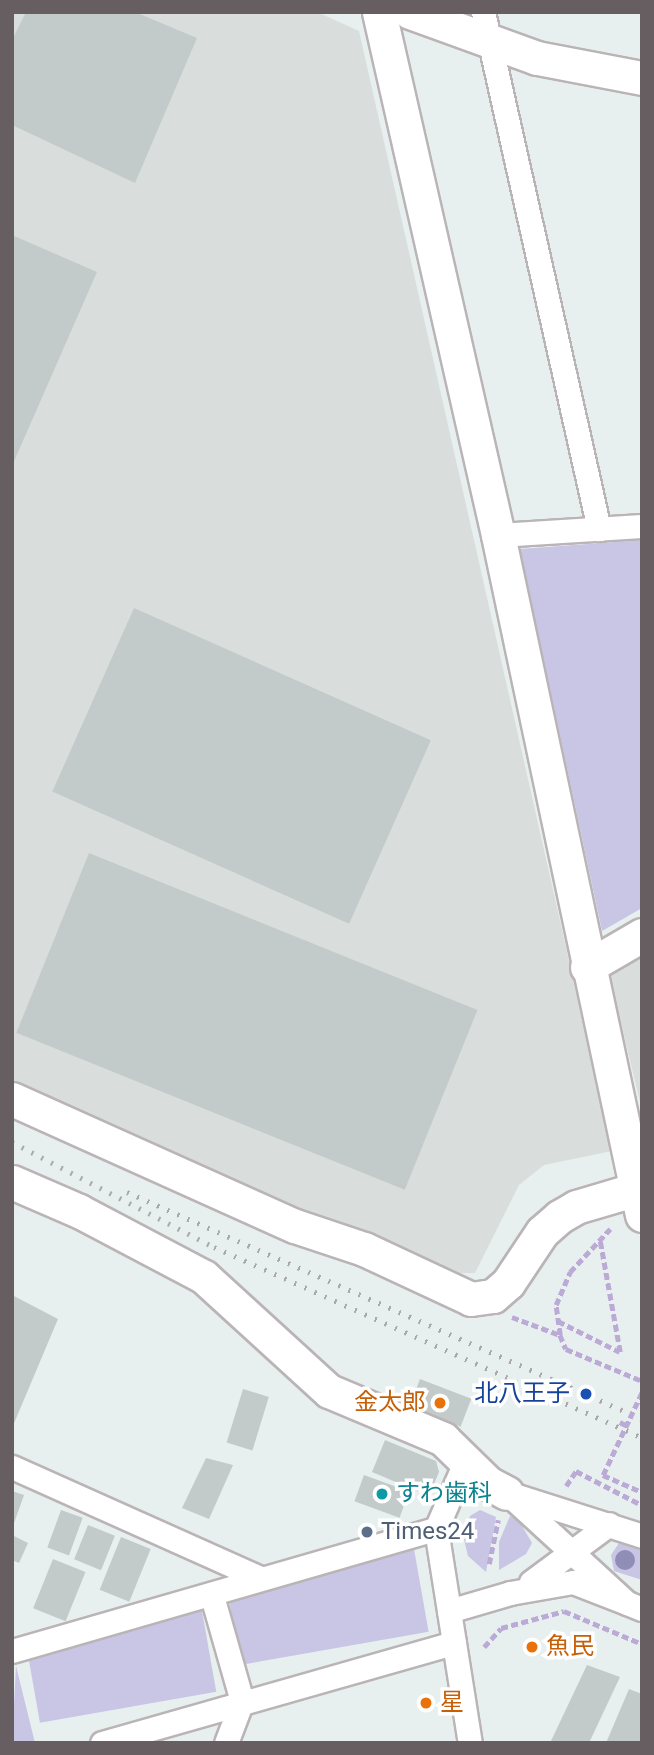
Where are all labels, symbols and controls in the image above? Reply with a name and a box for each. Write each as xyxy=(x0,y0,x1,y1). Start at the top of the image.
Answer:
place label: 北八王子 xyxy=(474,1380,570,1408)
marker: 北八王子 xyxy=(576,1384,596,1404)
place label: 金太郎 xyxy=(354,1389,426,1417)
marker: 金太郎 xyxy=(432,1395,448,1411)
place label: すわ歯科 xyxy=(396,1480,492,1508)
marker: すわ歯科 xyxy=(374,1486,390,1502)
place label: Times24 xyxy=(381,1518,474,1546)
marker: Times24 xyxy=(359,1524,375,1540)
place label: 魚民 xyxy=(546,1633,594,1661)
marker: 魚民 xyxy=(524,1639,540,1655)
place label: 星 xyxy=(440,1689,464,1717)
marker: 星 xyxy=(418,1695,434,1711)

